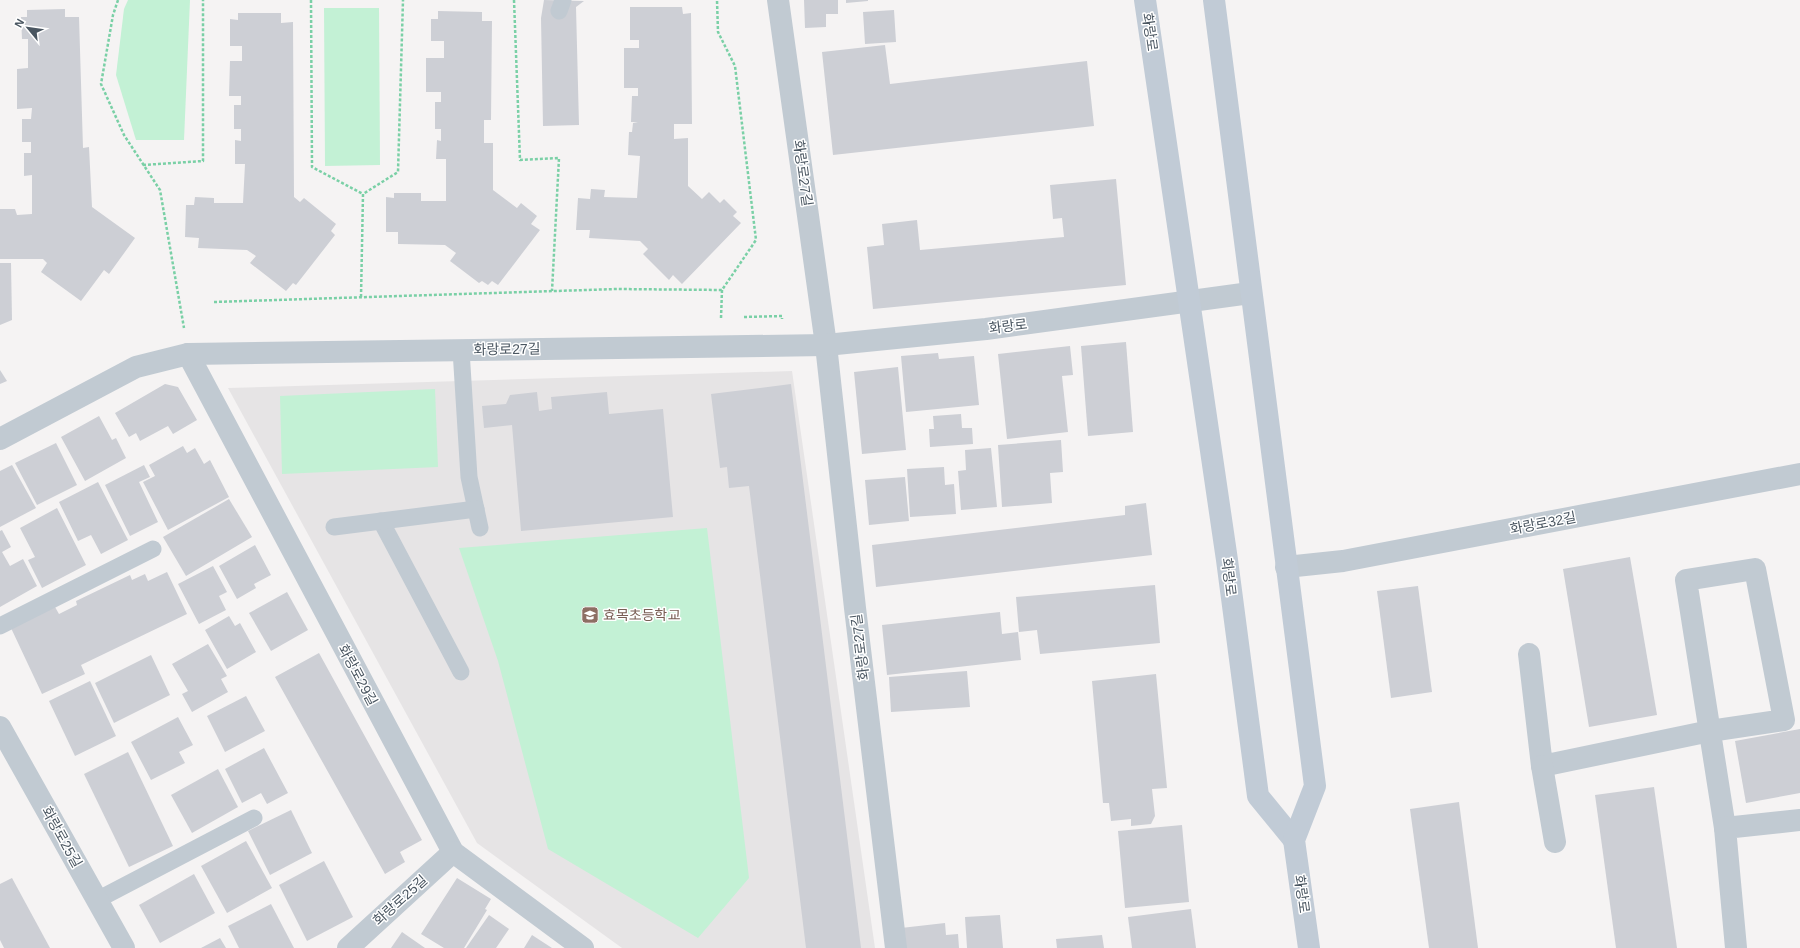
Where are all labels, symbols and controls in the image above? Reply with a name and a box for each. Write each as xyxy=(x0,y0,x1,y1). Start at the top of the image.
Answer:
north arrow xyxy=(8,8,48,48)
street label: 화랑로 xyxy=(1139,12,1161,52)
text: N xyxy=(12,17,26,30)
street label: 화랑로27길 xyxy=(790,139,816,207)
street label: 화랑로 xyxy=(988,316,1028,336)
street label: 화랑로27길 xyxy=(473,340,541,358)
street label: 화랑로32길 xyxy=(1509,509,1577,537)
street label: 화랑로 xyxy=(1219,557,1239,597)
school or university icon: 효목초등학교 xyxy=(580,605,600,625)
place label: 효목초등학교 xyxy=(603,607,680,623)
street label: 화랑로27길 xyxy=(848,613,872,681)
street label: 화랑로29길 xyxy=(335,642,381,708)
street label: 화랑로25길 xyxy=(39,804,85,870)
street label: 화랑로25길 xyxy=(370,872,430,928)
street label: 화랑로 xyxy=(1291,874,1313,914)

